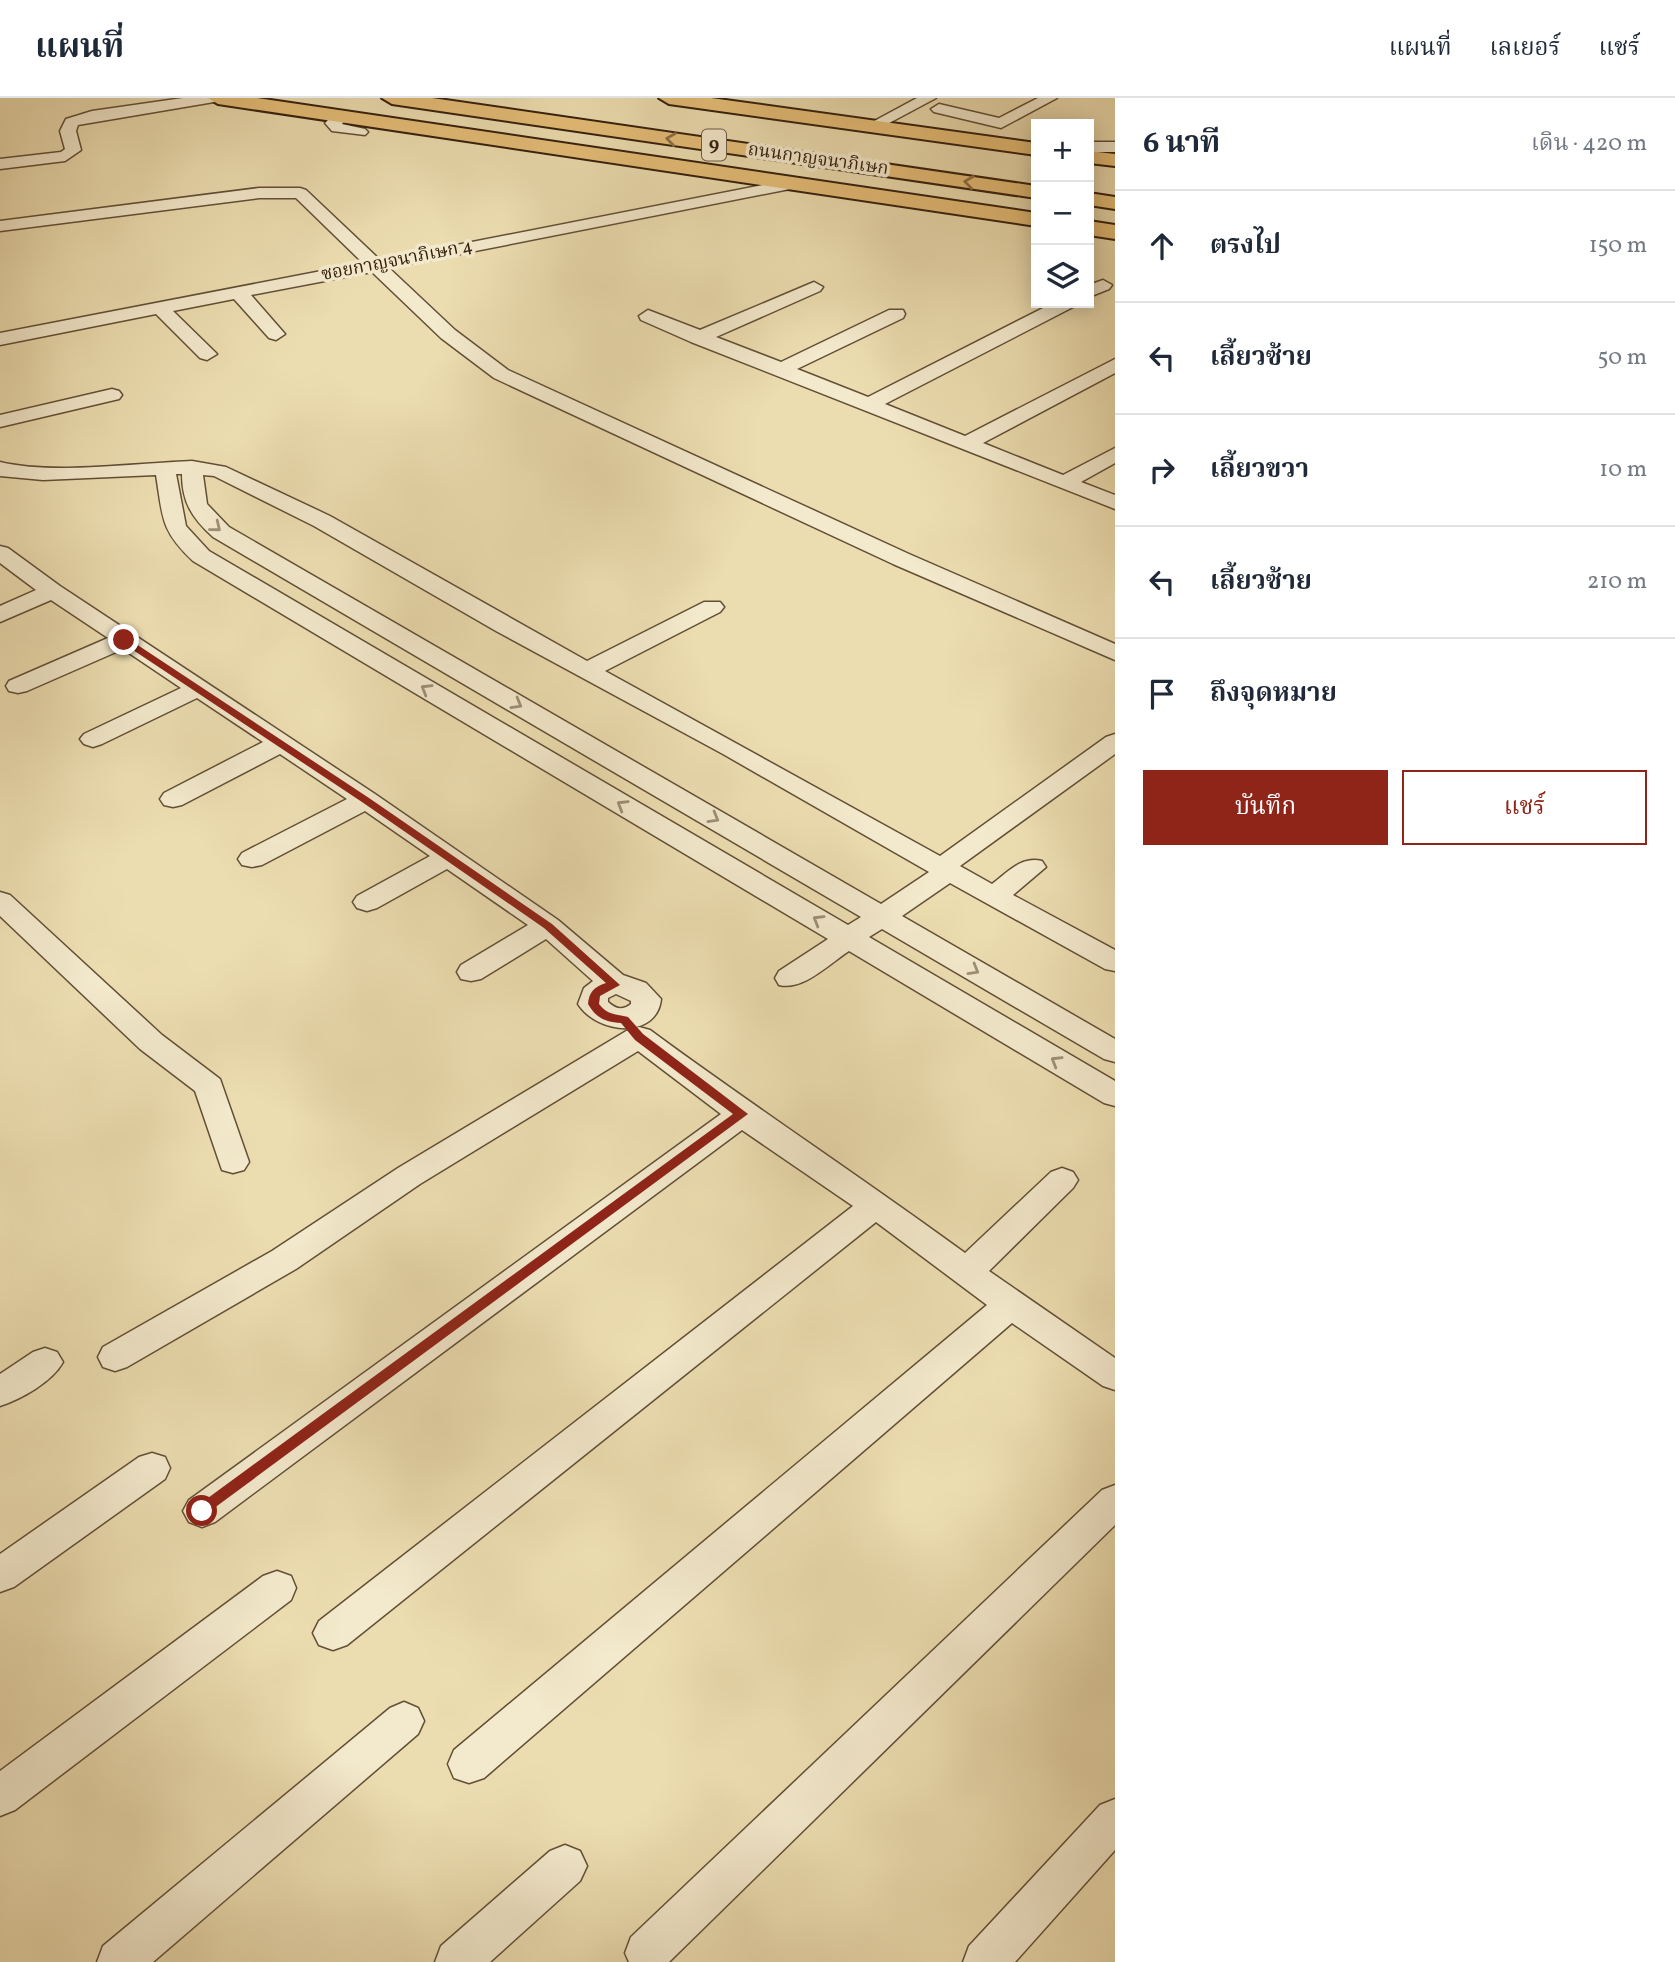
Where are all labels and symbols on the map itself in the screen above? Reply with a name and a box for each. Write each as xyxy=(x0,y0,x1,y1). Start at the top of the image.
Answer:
road number: 9 xyxy=(702,130,726,160)
one-way arrow xyxy=(665,131,677,146)
street label: ถนนกาญจนาภิเษก xyxy=(746,138,890,182)
one-way arrow xyxy=(963,175,975,190)
street label: ซอยกาญจนาภิเษก 4 xyxy=(319,234,475,288)
one-way arrow xyxy=(208,518,220,531)
route end xyxy=(108,624,139,655)
one-way arrow xyxy=(421,684,434,697)
one-way arrow xyxy=(510,696,523,709)
one-way arrow xyxy=(617,800,629,813)
one-way arrow xyxy=(706,810,719,823)
one-way arrow xyxy=(813,916,826,929)
one-way arrow xyxy=(967,962,979,975)
one-way arrow xyxy=(1051,1056,1064,1069)
route start xyxy=(186,1495,217,1526)

